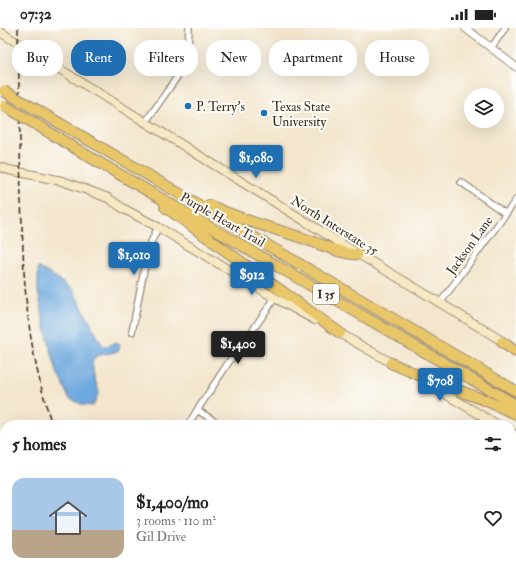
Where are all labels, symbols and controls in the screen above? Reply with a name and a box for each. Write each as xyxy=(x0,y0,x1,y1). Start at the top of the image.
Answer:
text: 07:32 xyxy=(20,5,52,24)
chip: Buy xyxy=(12,40,63,76)
chip: Rent xyxy=(71,40,126,76)
chip: Filters xyxy=(134,40,198,76)
chip: New xyxy=(206,40,261,76)
chip: Apartment xyxy=(269,40,357,76)
chip: House xyxy=(365,40,429,76)
map controls xyxy=(464,88,504,128)
button: layers xyxy=(464,88,504,128)
place label: P. Terry's xyxy=(196,99,245,116)
place label: Texas State University xyxy=(272,99,331,131)
marker: P. Terry's xyxy=(183,101,193,111)
marker: Texas State University xyxy=(259,108,269,118)
pin: $1,080 xyxy=(223,145,289,179)
text: $1,080 xyxy=(239,150,273,166)
street label: Purple Heart Trail xyxy=(177,189,268,252)
street label: North Interstate 35 xyxy=(288,193,381,259)
street label: Jackson Lane xyxy=(443,213,497,279)
pin: $1,010 xyxy=(101,242,167,276)
text: $1,010 xyxy=(118,247,150,263)
pin: $912 xyxy=(228,262,276,296)
text: $912 xyxy=(239,267,265,283)
road number: I 35 xyxy=(313,284,339,304)
pin: $1,400 xyxy=(205,331,271,365)
text: $1,400 xyxy=(220,336,256,352)
pin: $708 xyxy=(416,368,464,402)
text: $708 xyxy=(427,373,453,389)
icon: filters xyxy=(482,433,504,455)
text: 5 homes xyxy=(12,434,66,455)
text: $1,400/mo xyxy=(136,492,208,513)
icon: home xyxy=(44,494,92,542)
icon: heart xyxy=(482,507,504,529)
text: 3 rooms · 110 m² xyxy=(136,513,216,529)
text: Gil Drive xyxy=(136,529,186,545)

